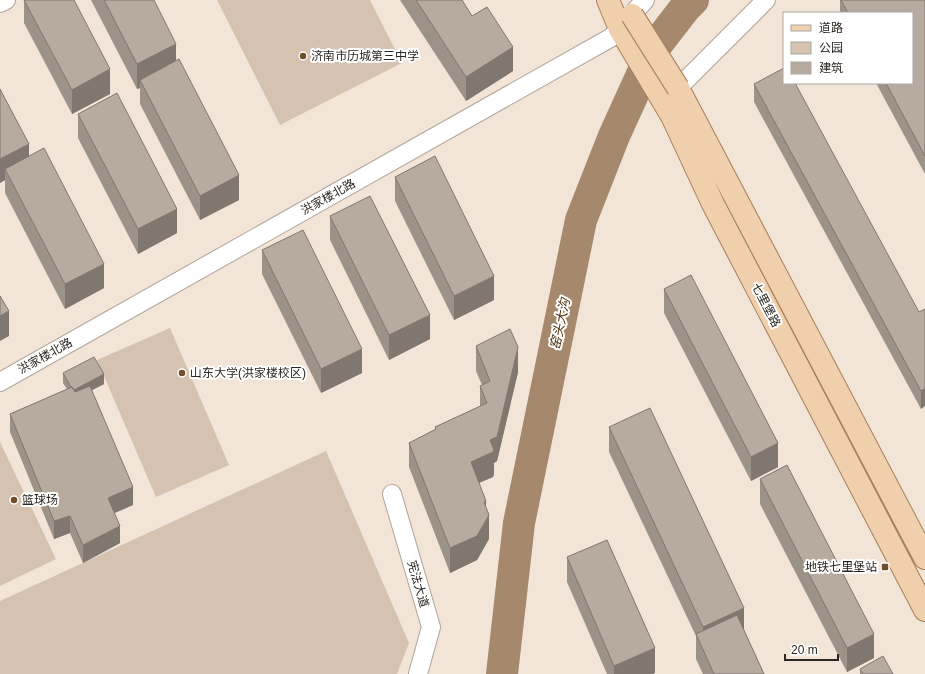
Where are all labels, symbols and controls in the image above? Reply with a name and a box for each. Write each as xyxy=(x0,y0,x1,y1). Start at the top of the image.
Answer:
legend xyxy=(783,12,913,84)
text: 道路 xyxy=(819,21,843,35)
text: 公园 xyxy=(819,41,843,55)
place label: 济南市历城第三中学 xyxy=(311,49,419,63)
marker: 济南市历城第三中学 xyxy=(298,51,308,61)
text: 建筑 xyxy=(819,61,843,75)
street label: 洪家楼北路 xyxy=(298,176,358,218)
street label: 七里堡路 xyxy=(749,280,783,330)
water label: 窑头大沟 xyxy=(547,295,573,351)
street label: 洪家楼北路 xyxy=(15,335,75,377)
place label: 山东大学(洪家楼校区) xyxy=(190,366,306,380)
marker: 山东大学(洪家楼校区) xyxy=(177,368,187,378)
place label: 篮球场 xyxy=(22,493,58,507)
marker: 篮球场 xyxy=(9,495,19,505)
street label: 宪法大道 xyxy=(405,559,431,609)
place label: 地铁七里堡站 xyxy=(805,560,877,574)
marker: 地铁七里堡站 xyxy=(880,562,890,572)
scale bar xyxy=(785,636,838,662)
text: 20 m xyxy=(791,643,818,657)

